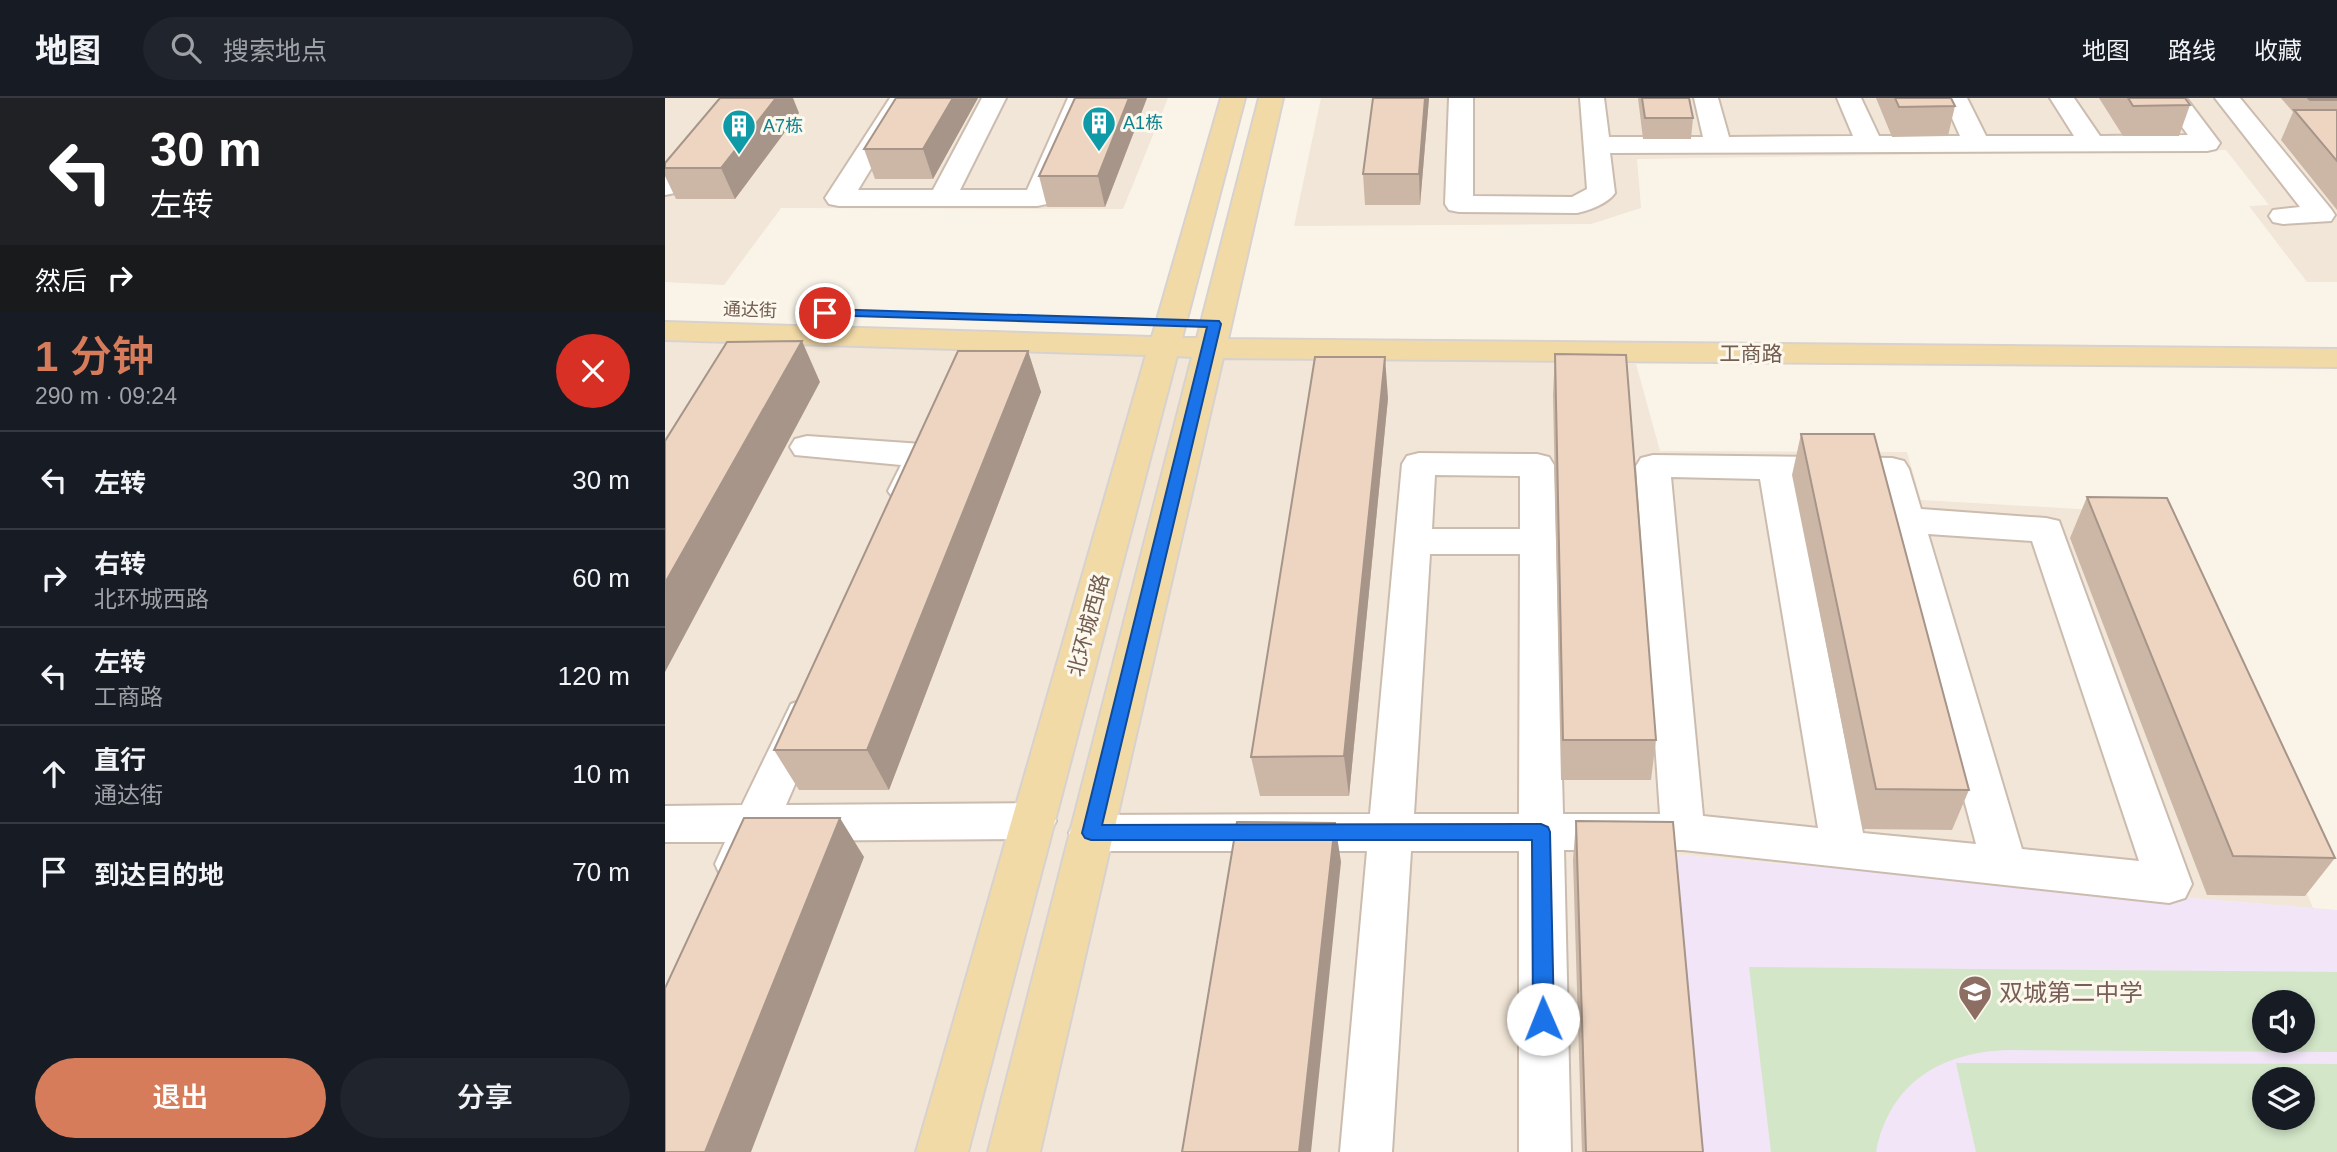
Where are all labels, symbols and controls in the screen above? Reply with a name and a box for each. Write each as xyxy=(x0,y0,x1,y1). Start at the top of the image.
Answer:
search box xyxy=(143,17,633,80)
icon: search xyxy=(167,29,205,67)
text: 地图 xyxy=(35,32,101,69)
text: 搜索地点 xyxy=(223,36,327,66)
text: 地图 xyxy=(2082,37,2130,64)
text: 路线 xyxy=(2168,37,2216,64)
text: 收藏 xyxy=(2254,37,2302,64)
building icon: A1栋 xyxy=(1080,104,1118,153)
building icon: A7栋 xyxy=(720,107,758,156)
place label: A1栋 xyxy=(1123,113,1163,133)
place label: A7栋 xyxy=(763,116,803,136)
text: 30 m xyxy=(150,122,262,176)
icon: left xyxy=(35,126,126,217)
text: 左转 xyxy=(150,187,214,223)
icon: right xyxy=(101,259,139,297)
text: 然后 xyxy=(35,266,87,296)
pin xyxy=(795,283,855,343)
icon: arrive xyxy=(806,294,844,332)
street label: 通达街 xyxy=(723,299,777,321)
text: 1 分钟 xyxy=(35,333,154,380)
button: close xyxy=(556,334,630,408)
street label: 工商路 xyxy=(1720,342,1783,365)
text: 290 m · 09:24 xyxy=(35,383,177,409)
icon: left xyxy=(35,461,73,499)
text: 30 m xyxy=(572,465,630,495)
text: 左转 xyxy=(94,468,146,498)
text: 右转 xyxy=(94,549,146,579)
icon: right xyxy=(35,559,73,597)
text: 60 m xyxy=(572,563,630,593)
street label: 北环城西路 xyxy=(1063,571,1113,679)
text: 北环城西路 xyxy=(94,586,209,612)
text: 左转 xyxy=(94,647,146,677)
icon: left xyxy=(35,657,73,695)
text: 120 m xyxy=(558,661,630,691)
text: 工商路 xyxy=(94,684,163,710)
text: 直行 xyxy=(94,745,146,775)
icon: ahead xyxy=(35,755,73,793)
text: 10 m xyxy=(572,759,630,789)
text: 通达街 xyxy=(94,782,163,808)
icon: arrive xyxy=(35,853,73,891)
text: 70 m xyxy=(572,857,630,887)
text: 到达目的地 xyxy=(94,860,224,890)
school or university icon: 双城第二中学 xyxy=(1956,973,1994,1022)
place label: 双城第二中学 xyxy=(1999,979,2143,1006)
position arrow xyxy=(1506,982,1580,1056)
map controls xyxy=(2252,990,2315,1130)
button: sound xyxy=(2252,990,2315,1053)
button: 退出 xyxy=(35,1058,326,1138)
button: 分享 xyxy=(340,1058,630,1138)
button: layers xyxy=(2252,1067,2315,1130)

